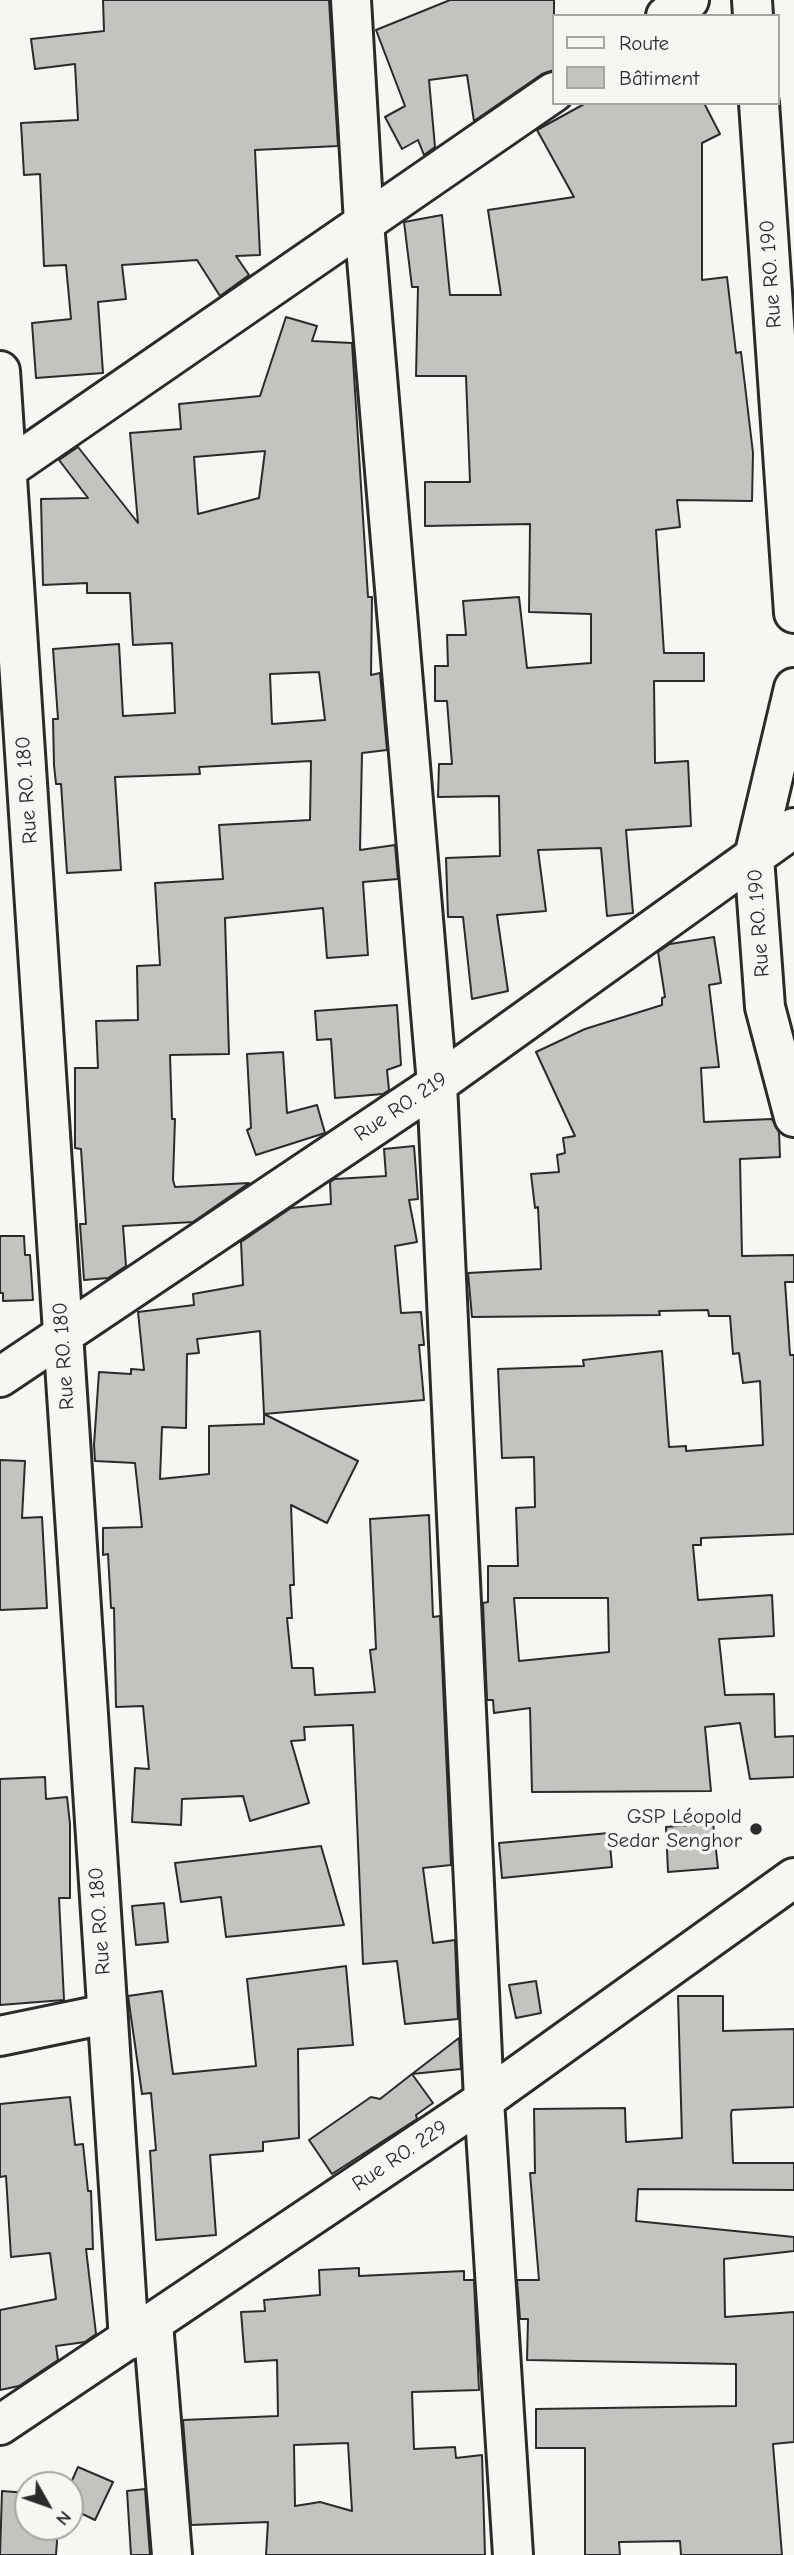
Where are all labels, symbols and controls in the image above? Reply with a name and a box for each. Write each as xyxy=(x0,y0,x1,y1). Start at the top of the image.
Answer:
legend xyxy=(552,14,780,105)
text: Route xyxy=(619,31,669,55)
text: Bâtiment xyxy=(619,66,699,90)
street label: Rue RO. 190 xyxy=(755,219,787,329)
street label: Rue RO. 180 xyxy=(11,735,43,845)
street label: Rue RO. 190 xyxy=(743,868,775,978)
street label: Rue RO. 219 xyxy=(350,1067,452,1147)
street label: Rue RO. 180 xyxy=(48,1301,80,1411)
place label: GSP Léopold Sedar Senghor xyxy=(607,1804,742,1854)
marker: GSP Léopold Sedar Senghor xyxy=(748,1821,764,1837)
street label: Rue RO. 180 xyxy=(84,1866,116,1976)
street label: Rue RO. 229 xyxy=(348,2115,452,2197)
north arrow xyxy=(14,2471,84,2541)
text: N xyxy=(51,2506,76,2530)

